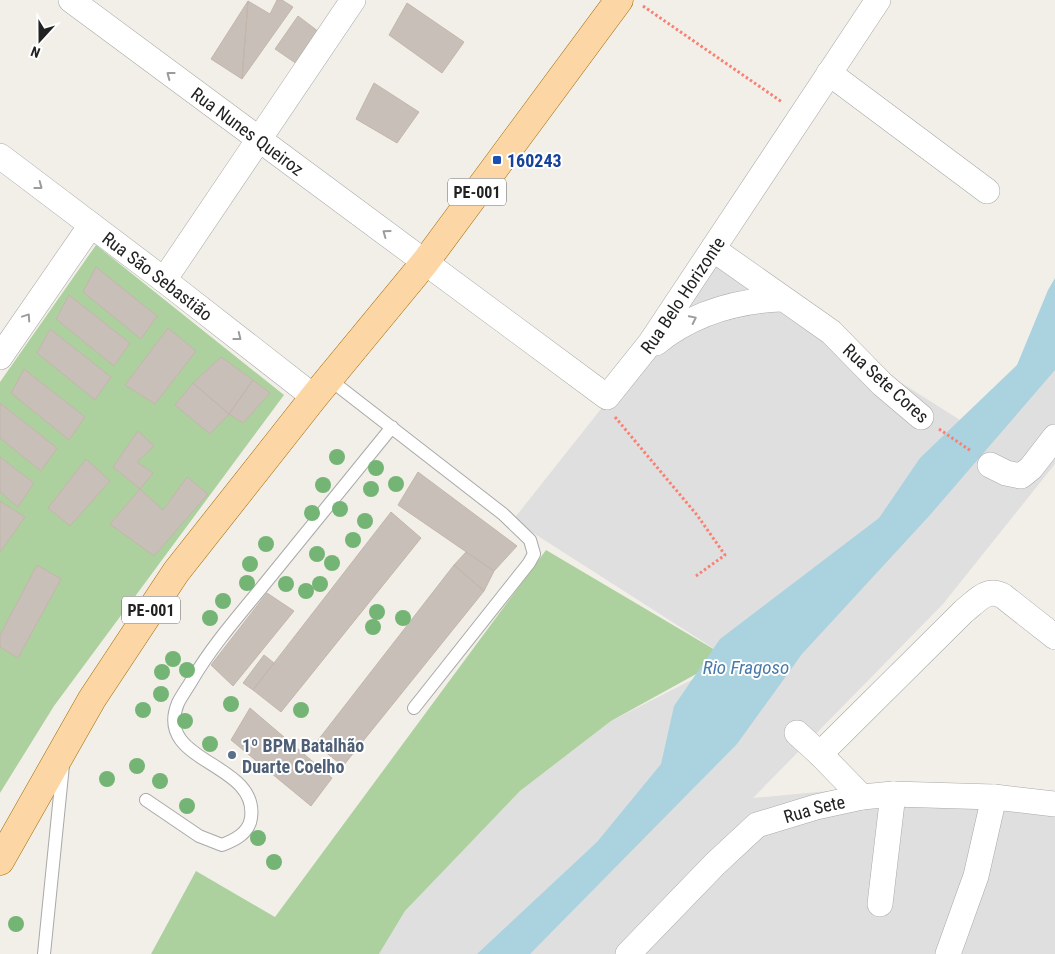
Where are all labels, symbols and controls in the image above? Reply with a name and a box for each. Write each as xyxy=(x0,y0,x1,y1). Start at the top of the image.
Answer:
north arrow xyxy=(15,15,65,65)
text: N xyxy=(28,43,42,61)
one-way arrow xyxy=(166,72,176,81)
street label: Rua Nunes Queiroz xyxy=(187,82,308,180)
place label: 160243 xyxy=(507,150,562,171)
marker: 160243 xyxy=(491,154,503,166)
road number: PE-001 xyxy=(448,178,506,206)
one-way arrow xyxy=(33,180,42,188)
street label: Rua São Sebastião xyxy=(99,227,217,324)
one-way arrow xyxy=(382,230,392,239)
street label: Rua Belo Horizonte xyxy=(636,233,729,357)
one-way arrow xyxy=(21,313,31,322)
one-way arrow xyxy=(688,315,697,325)
one-way arrow xyxy=(232,332,241,340)
street label: Rua Sete Cores xyxy=(839,339,933,427)
road number: PE-001 xyxy=(122,596,180,624)
water label: Rio Fragoso xyxy=(703,656,789,679)
place label: 1º BPM Batalhão Duarte Coelho xyxy=(242,735,364,777)
marker: 1º BPM Batalhão Duarte Coelho xyxy=(226,749,238,761)
street label: Rua Sete xyxy=(781,791,847,827)

